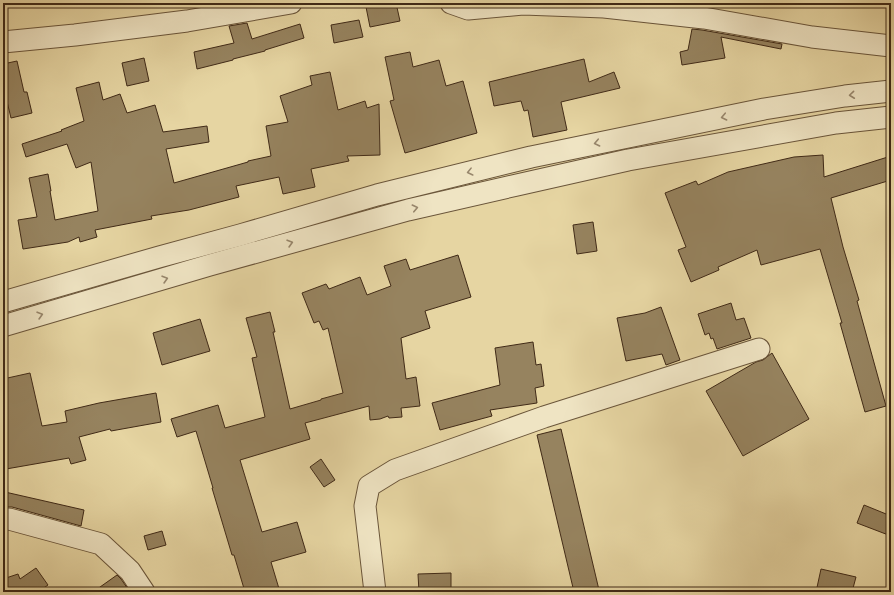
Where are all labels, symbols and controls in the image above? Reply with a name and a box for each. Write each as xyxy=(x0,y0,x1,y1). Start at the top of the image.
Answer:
one-way arrow xyxy=(849,90,855,99)
one-way arrow xyxy=(721,113,727,121)
one-way arrow xyxy=(594,139,600,147)
one-way arrow xyxy=(467,167,474,176)
one-way arrow xyxy=(412,205,419,213)
one-way arrow xyxy=(286,239,293,248)
one-way arrow xyxy=(162,275,168,283)
one-way arrow xyxy=(37,311,44,320)

